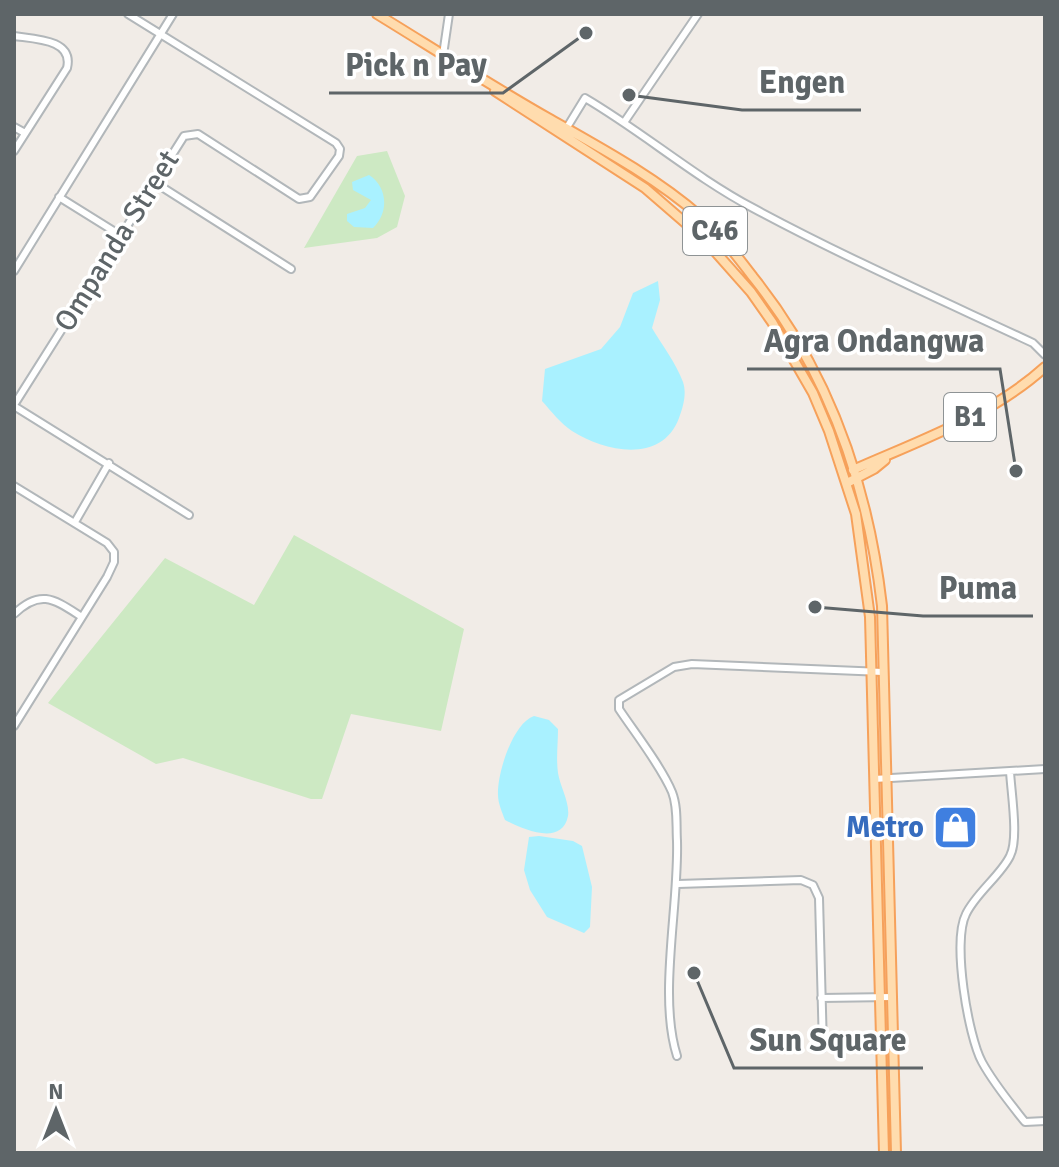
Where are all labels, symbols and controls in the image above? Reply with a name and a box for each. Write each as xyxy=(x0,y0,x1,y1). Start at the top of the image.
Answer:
callout: Pick n Pay xyxy=(329,37,503,93)
text: Pick n Pay xyxy=(345,46,487,85)
callout: Engen xyxy=(742,54,861,110)
text: Engen xyxy=(759,63,845,102)
street label: Ompanda Street xyxy=(46,143,188,339)
road number: C46 xyxy=(683,207,747,255)
callout: Agra Ondangwa xyxy=(747,313,1000,369)
text: Agra Ondangwa xyxy=(764,322,984,361)
road number: B1 xyxy=(944,393,996,441)
callout: Puma xyxy=(923,560,1033,616)
text: Puma xyxy=(939,569,1017,608)
shop icon: Metro xyxy=(931,803,979,851)
place label: Metro xyxy=(846,809,924,846)
callout: Sun Square xyxy=(734,1012,923,1068)
text: Sun Square xyxy=(749,1021,907,1060)
north arrow xyxy=(16,1071,96,1151)
text: N xyxy=(48,1078,64,1105)

